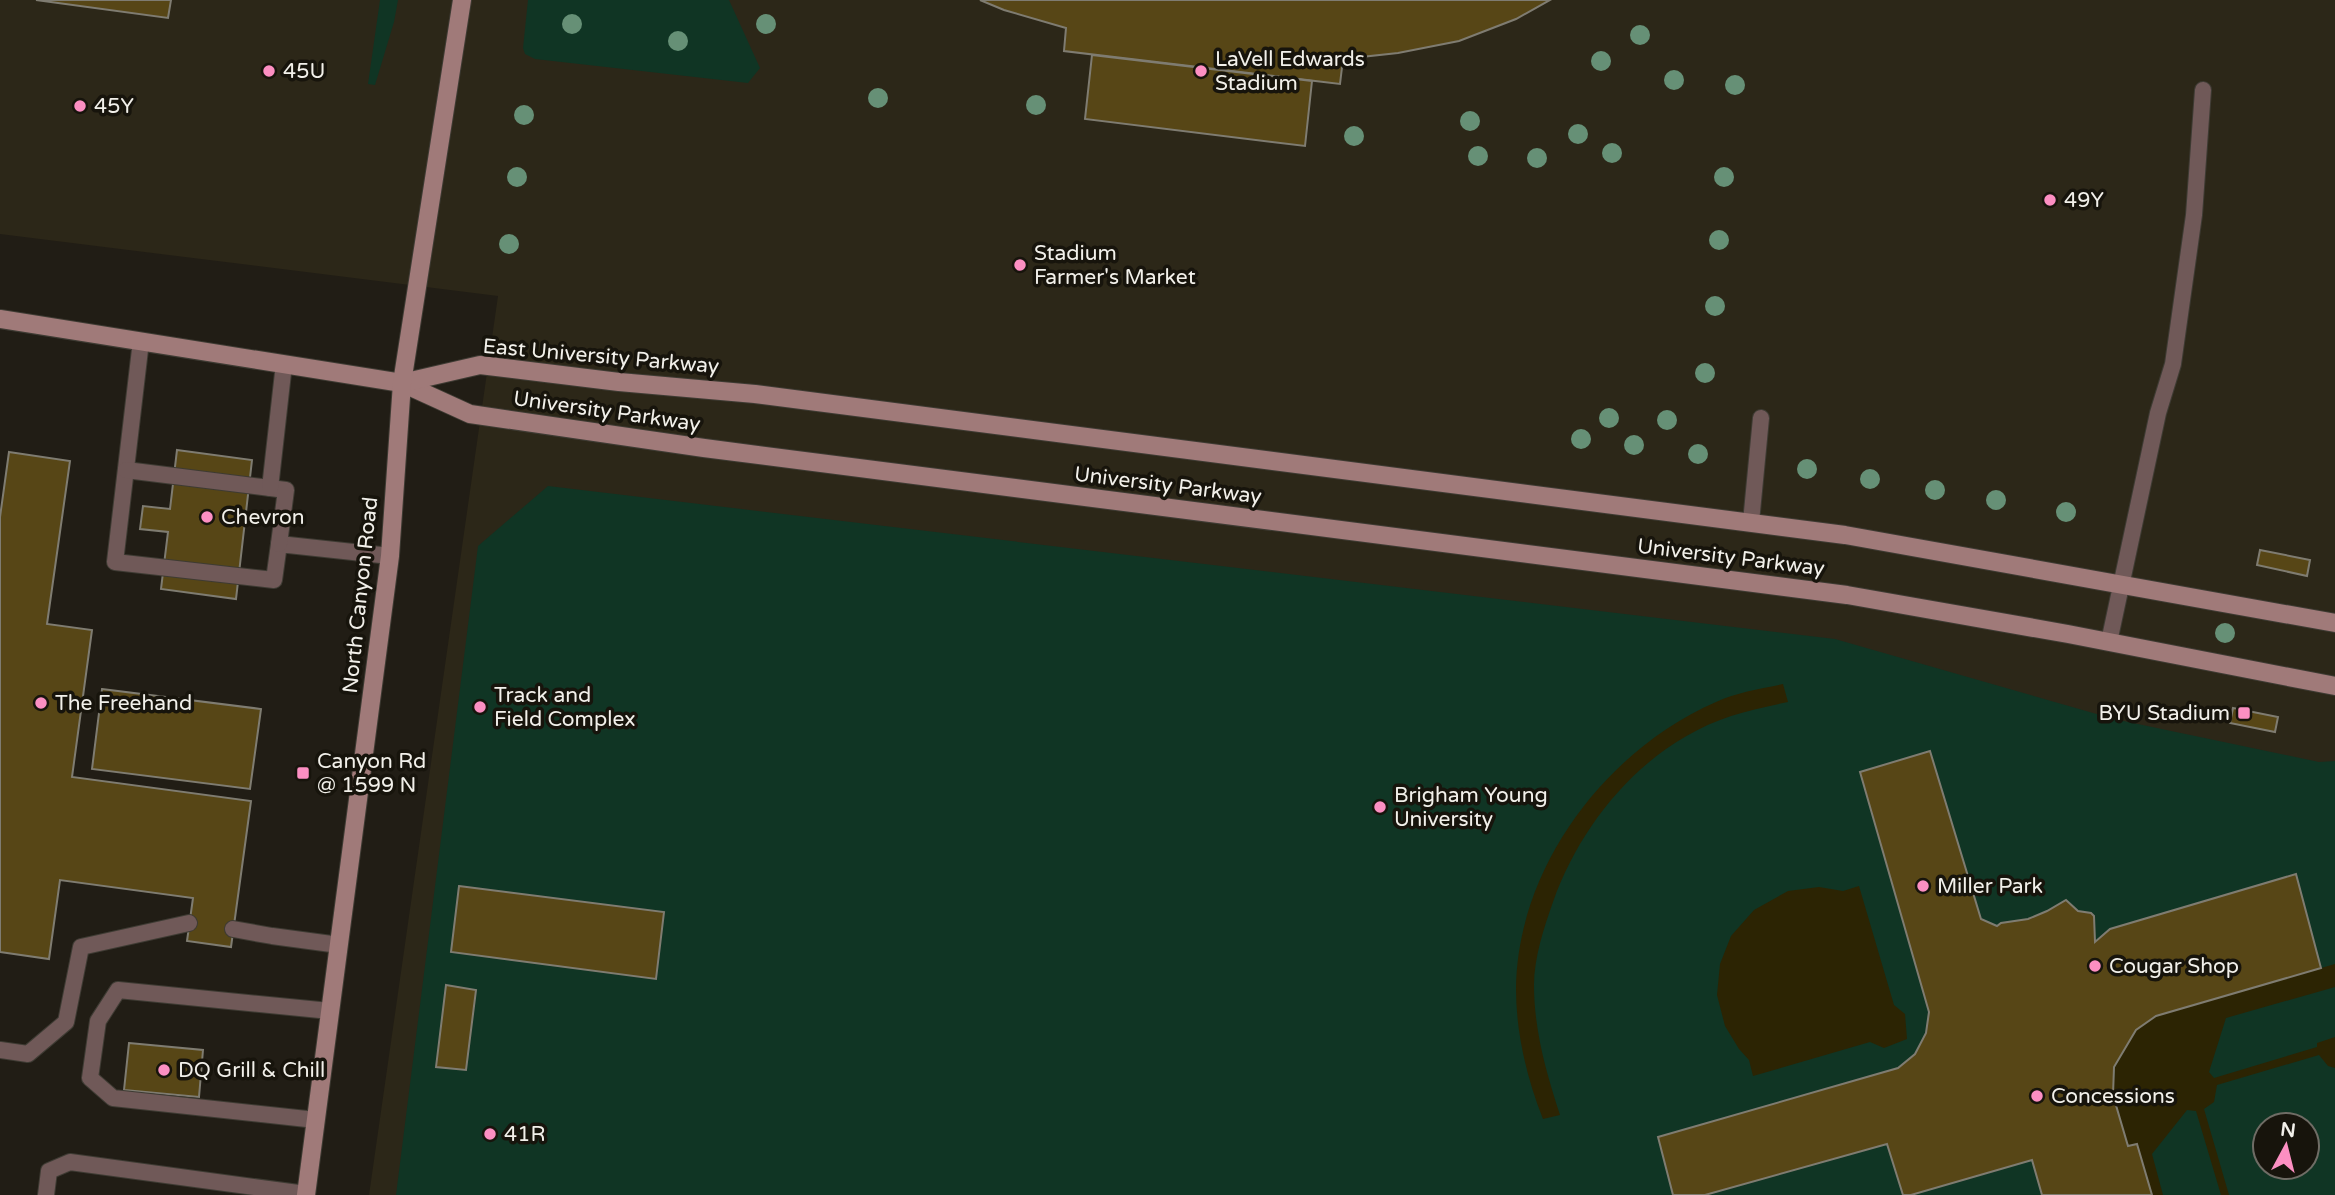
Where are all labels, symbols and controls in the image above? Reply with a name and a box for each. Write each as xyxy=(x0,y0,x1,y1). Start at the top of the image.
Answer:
place label: LaVell Edwards Stadium xyxy=(1215,47,1365,96)
place label: 45U xyxy=(283,59,325,84)
marker: 45U xyxy=(261,63,277,79)
marker: LaVell Edwards Stadium xyxy=(1193,63,1209,79)
place label: 45Y xyxy=(94,94,134,119)
marker: 45Y xyxy=(72,98,88,114)
place label: 49Y xyxy=(2064,188,2104,213)
marker: 49Y xyxy=(2042,192,2058,208)
place label: Stadium Farmer's Market xyxy=(1034,241,1196,290)
marker: Stadium Farmer's Market xyxy=(1012,257,1028,273)
street label: East University Parkway xyxy=(482,334,720,379)
street label: University Parkway xyxy=(512,386,702,437)
street label: University Parkway xyxy=(1073,462,1263,509)
street label: North Canyon Road xyxy=(338,495,383,695)
place label: Chevron xyxy=(221,505,305,530)
marker: Chevron xyxy=(199,509,215,525)
street label: University Parkway xyxy=(1636,534,1826,581)
place label: Track and Field Complex xyxy=(494,683,636,732)
place label: The Freehand xyxy=(55,691,192,716)
marker: The Freehand xyxy=(33,695,49,711)
marker: Track and Field Complex xyxy=(472,699,488,715)
place label: BYU Stadium xyxy=(2098,701,2230,726)
marker: BYU Stadium xyxy=(2236,705,2252,721)
place label: Canyon Rd @ 1599 N xyxy=(317,749,426,798)
marker: Canyon Rd @ 1599 N xyxy=(295,765,311,781)
place label: Brigham Young University xyxy=(1394,783,1548,832)
marker: Brigham Young University xyxy=(1372,799,1388,815)
place label: Miller Park xyxy=(1937,874,2043,899)
marker: Miller Park xyxy=(1915,878,1931,894)
place label: Cougar Shop xyxy=(2109,954,2239,979)
marker: Cougar Shop xyxy=(2087,958,2103,974)
place label: DQ Grill & Chill xyxy=(178,1058,325,1083)
marker: DQ Grill & Chill xyxy=(156,1062,172,1078)
place label: Concessions xyxy=(2051,1084,2175,1109)
marker: Concessions xyxy=(2029,1088,2045,1104)
north arrow xyxy=(2251,1111,2321,1181)
text: N xyxy=(2279,1118,2297,1142)
place label: 41R xyxy=(504,1122,545,1147)
marker: 41R xyxy=(482,1126,498,1142)

